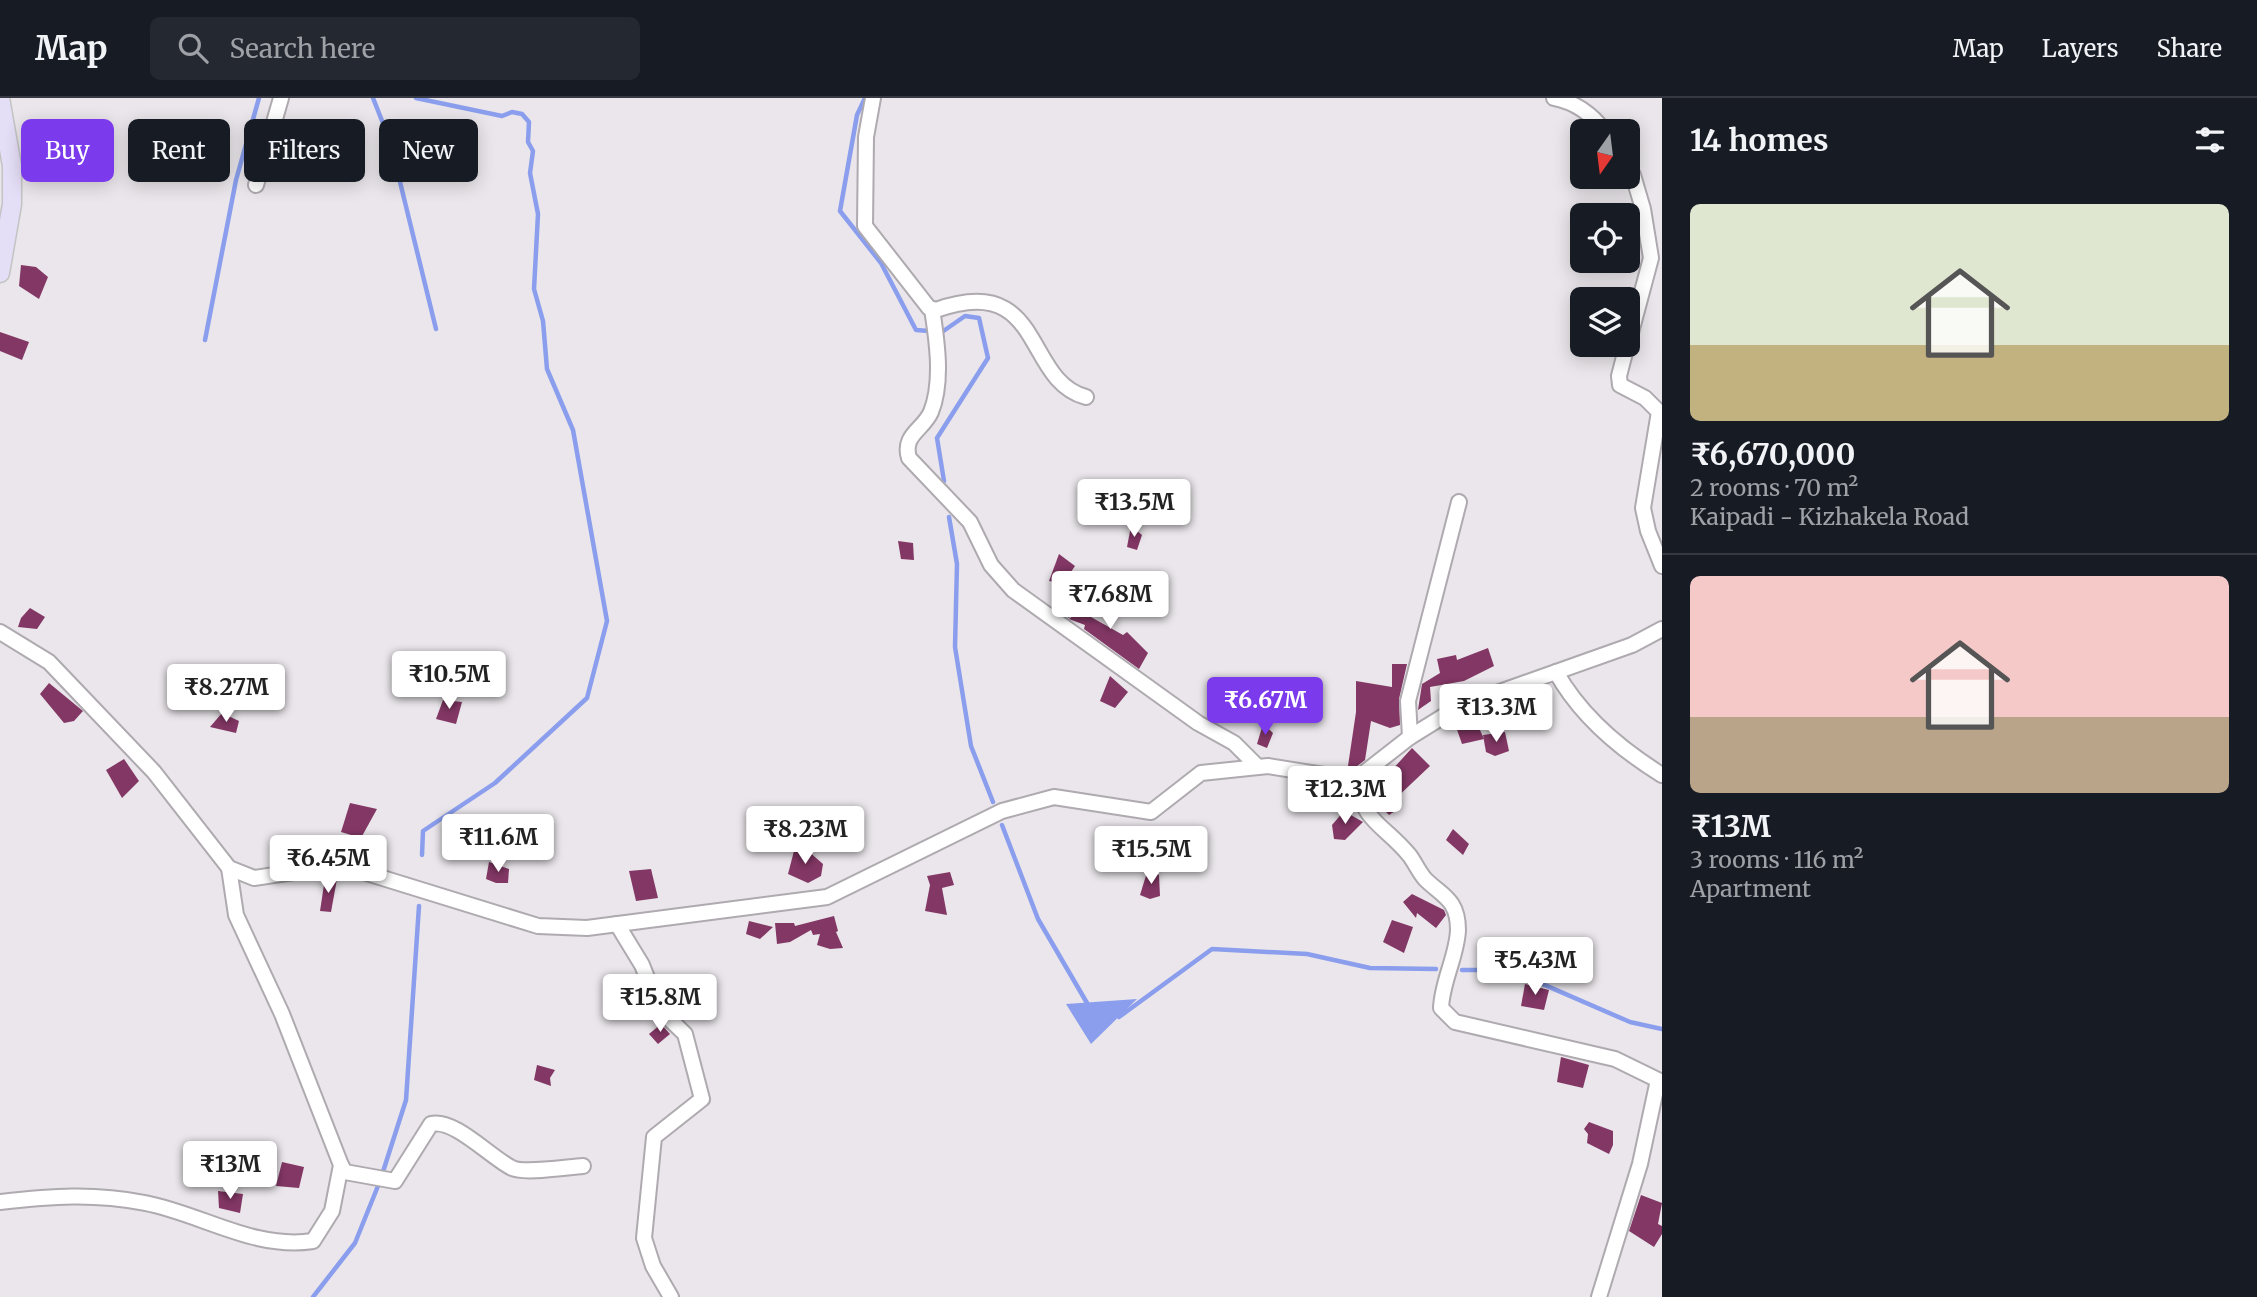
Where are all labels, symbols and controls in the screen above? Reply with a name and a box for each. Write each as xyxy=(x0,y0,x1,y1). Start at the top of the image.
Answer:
search box xyxy=(150,17,640,80)
text: Map xyxy=(35,28,108,69)
icon: search xyxy=(174,29,212,67)
text: Search here xyxy=(230,32,375,65)
text: Map xyxy=(1953,33,2004,64)
text: Layers xyxy=(2042,33,2118,64)
text: Share xyxy=(2156,33,2222,64)
chip: Buy xyxy=(21,119,114,182)
chip: Rent xyxy=(128,119,230,182)
chip: Filters xyxy=(244,119,365,182)
chip: New xyxy=(379,119,478,182)
north arrow xyxy=(1570,119,1640,189)
map controls xyxy=(1570,119,1640,357)
text: 14 homes xyxy=(1690,121,1828,159)
icon: filters xyxy=(2191,121,2229,159)
button: locate xyxy=(1570,203,1640,273)
icon: home xyxy=(1897,250,2023,376)
button: layers xyxy=(1570,287,1640,357)
text: ₹6,670,000 xyxy=(1690,435,1855,473)
text: 2 rooms · 70 m² xyxy=(1690,473,1858,502)
pin: ₹13.5M xyxy=(1077,480,1191,539)
text: ₹13.5M xyxy=(1093,487,1175,516)
text: Kaipadi - Kizhakela Road xyxy=(1690,502,1969,531)
pin: ₹7.68M xyxy=(1053,572,1167,631)
text: ₹7.68M xyxy=(1068,579,1152,608)
icon: home xyxy=(1897,622,2023,748)
pin: ₹10.5M xyxy=(392,652,506,711)
text: ₹10.5M xyxy=(408,659,490,688)
pin: ₹8.27M xyxy=(169,664,283,724)
text: ₹8.27M xyxy=(183,672,269,701)
pin: ₹6.67M xyxy=(1208,678,1322,737)
pin: ₹13.3M xyxy=(1439,684,1553,744)
text: ₹6.67M xyxy=(1223,685,1307,714)
text: ₹13.3M xyxy=(1455,692,1537,721)
pin: ₹12.3M xyxy=(1288,766,1402,826)
text: ₹12.3M xyxy=(1304,774,1386,803)
pin: ₹8.23M xyxy=(748,806,862,866)
text: ₹13M xyxy=(1690,807,1771,845)
pin: ₹11.6M xyxy=(441,814,555,874)
text: ₹8.23M xyxy=(762,814,848,843)
text: ₹11.6M xyxy=(458,822,538,851)
pin: ₹15.5M xyxy=(1094,826,1208,886)
text: ₹15.5M xyxy=(1110,834,1192,863)
pin: ₹6.45M xyxy=(271,836,385,895)
text: ₹6.45M xyxy=(286,843,370,872)
text: 3 rooms · 116 m² xyxy=(1690,845,1864,874)
text: Apartment xyxy=(1690,874,1811,903)
pin: ₹5.43M xyxy=(1478,937,1592,997)
text: ₹5.43M xyxy=(1493,945,1577,974)
pin: ₹15.8M xyxy=(603,974,717,1034)
text: ₹15.8M xyxy=(619,982,701,1011)
pin: ₹13M xyxy=(189,1142,271,1201)
text: ₹13M xyxy=(199,1149,261,1178)

